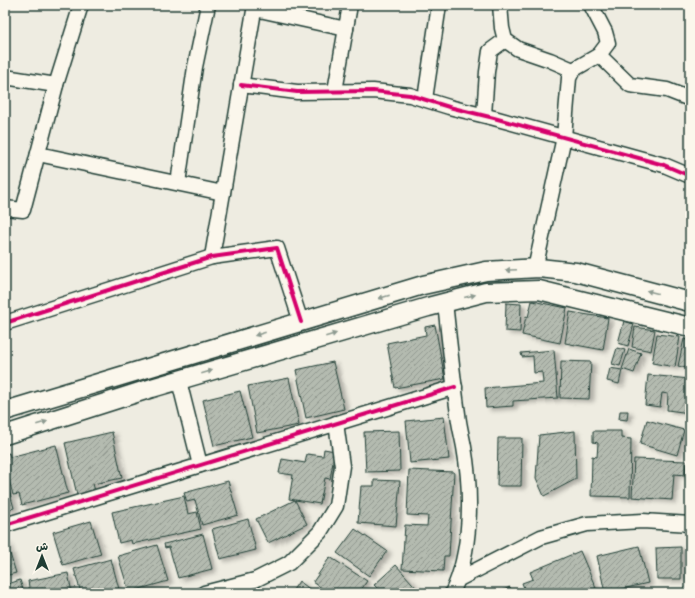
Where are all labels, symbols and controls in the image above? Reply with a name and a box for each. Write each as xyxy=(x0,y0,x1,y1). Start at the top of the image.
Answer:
one-way arrow xyxy=(505,266,517,273)
one-way arrow xyxy=(646,289,658,295)
one-way arrow xyxy=(464,293,476,299)
one-way arrow xyxy=(378,294,390,300)
one-way arrow xyxy=(254,331,266,337)
one-way arrow xyxy=(326,332,338,338)
one-way arrow xyxy=(201,369,213,375)
one-way arrow xyxy=(37,420,49,426)
north arrow xyxy=(22,536,62,576)
text: ش xyxy=(36,540,48,554)

